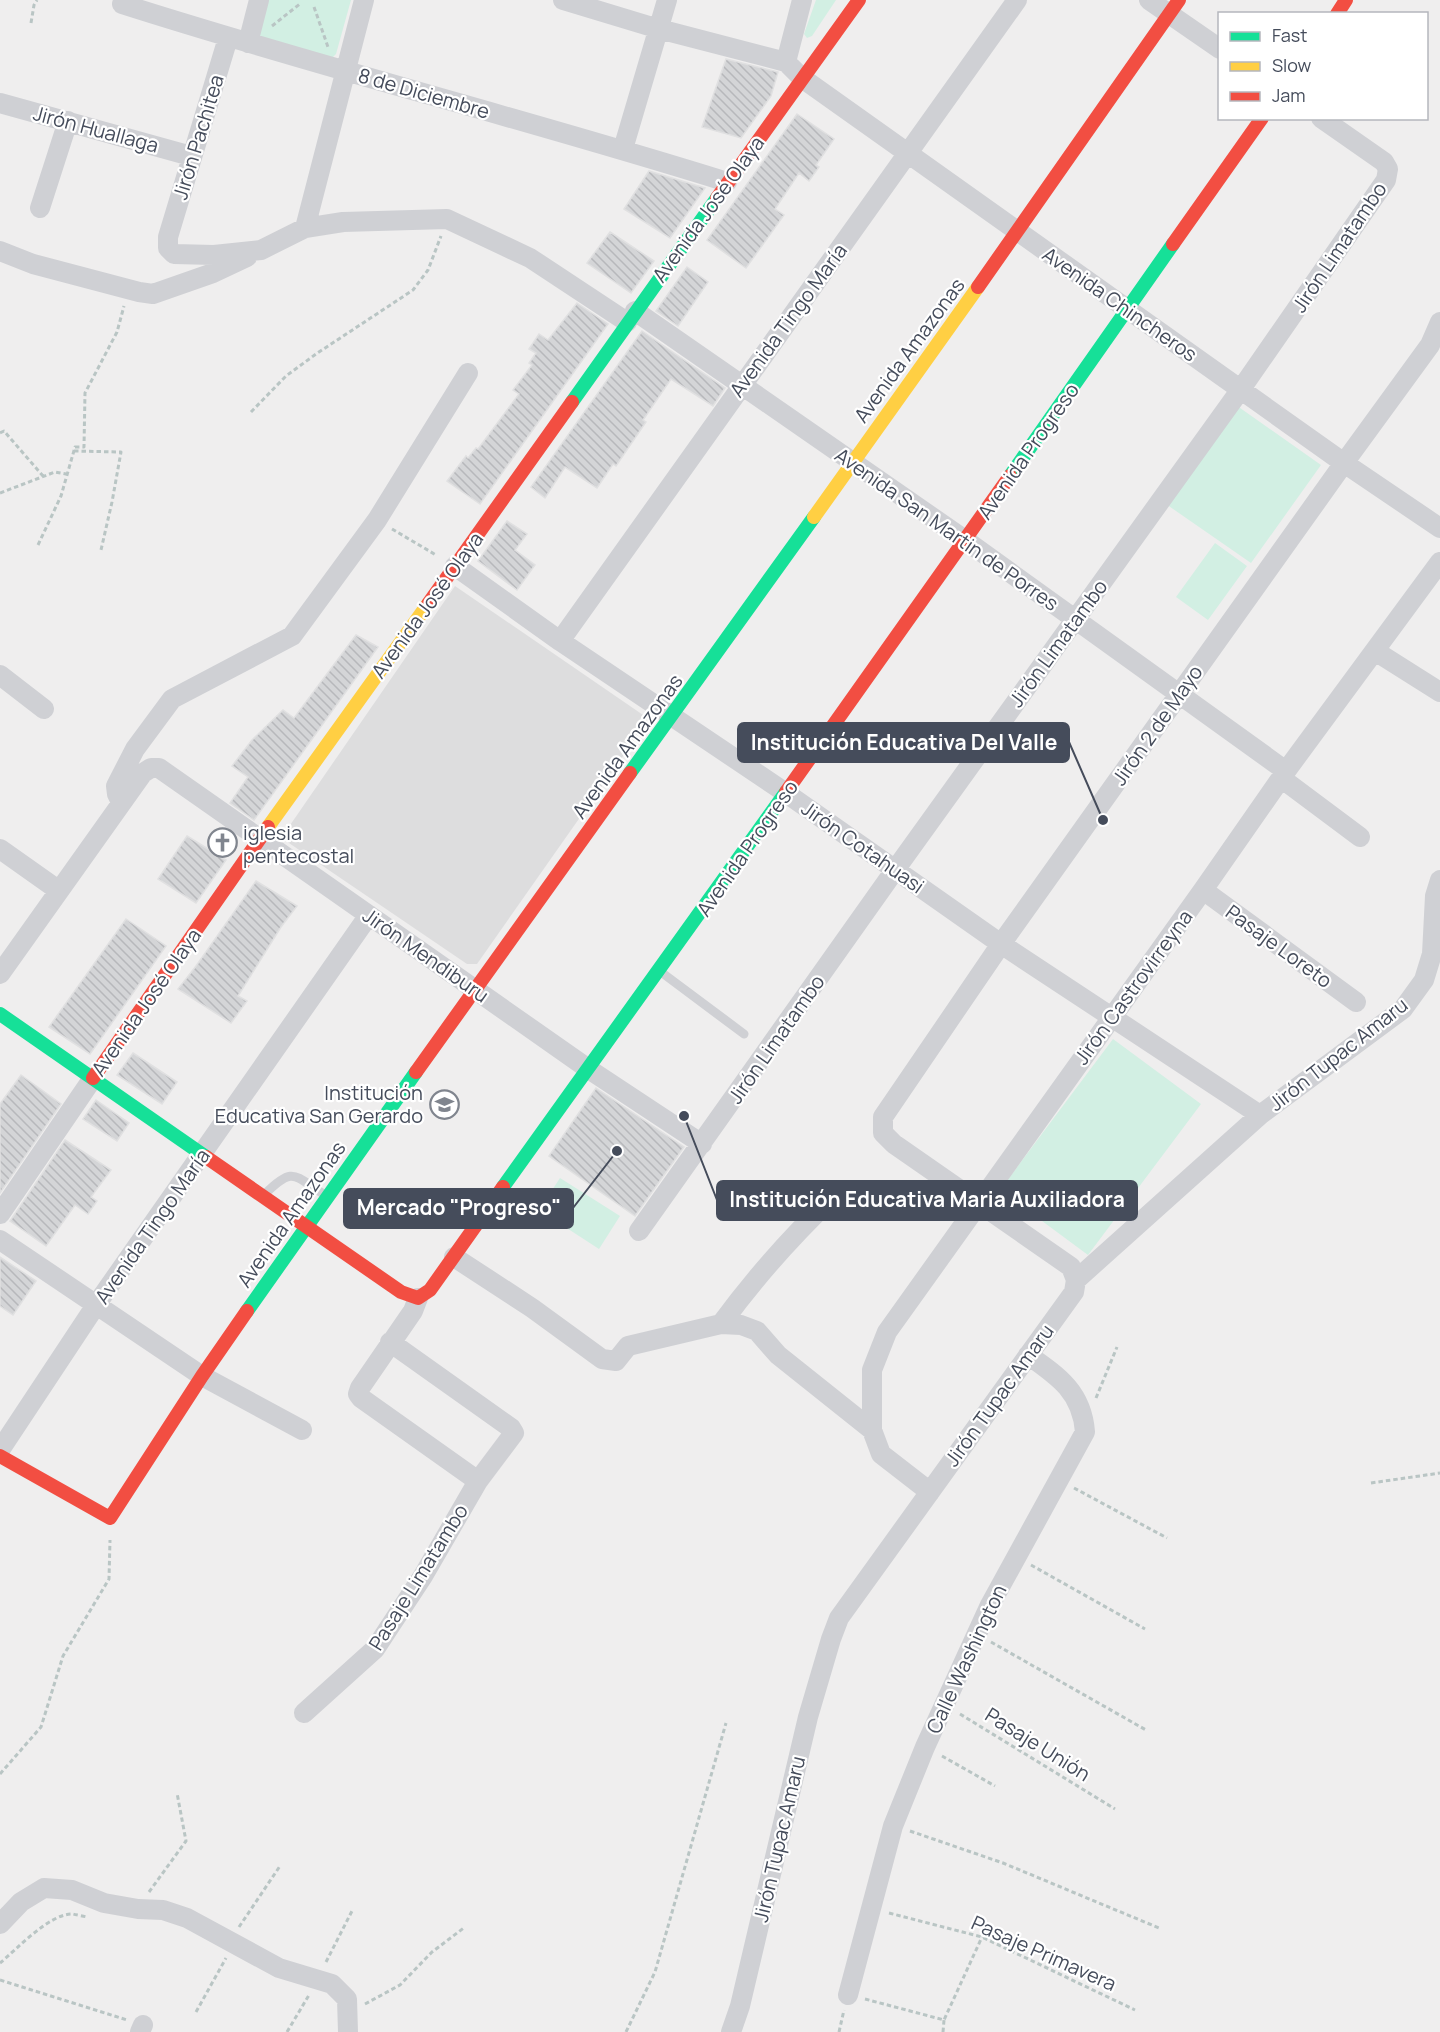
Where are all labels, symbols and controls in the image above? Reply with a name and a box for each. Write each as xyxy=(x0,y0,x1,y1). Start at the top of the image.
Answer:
legend xyxy=(1218,12,1428,120)
text: Fast xyxy=(1272,23,1307,47)
text: Slow xyxy=(1272,53,1312,77)
street label: 8 de Diciembre xyxy=(355,61,493,125)
street label: Jirón Pachitea xyxy=(166,71,230,203)
text: Jam xyxy=(1272,83,1306,107)
street label: Jirón Huallaga xyxy=(30,99,162,159)
street label: Avenida José Olaya xyxy=(646,130,770,288)
street label: Jirón Limatambo xyxy=(1285,177,1393,317)
street label: Avenida Tingo María xyxy=(723,238,853,402)
street label: Avenida Chincheros xyxy=(1037,240,1203,368)
street label: Avenida Amazonas xyxy=(847,272,971,428)
street label: Avenida Progreso xyxy=(971,377,1085,524)
street label: Avenida San Martin de Porres xyxy=(830,441,1064,617)
street label: Avenida José Olaya xyxy=(365,526,489,684)
street label: Jirón Limatambo xyxy=(1003,574,1114,712)
street label: Jirón 2 de Mayo xyxy=(1106,659,1209,790)
street label: Avenida Amazonas xyxy=(565,668,689,824)
callout: Institución Educativa Del Valle xyxy=(738,723,1069,762)
text: Institución Educativa Del Valle xyxy=(751,728,1057,756)
street label: Avenida Progreso xyxy=(690,774,804,921)
street label: Jirón Cotahuasi xyxy=(796,795,930,899)
place label: iglesia pentecostal xyxy=(243,819,354,869)
church icon: iglesia pentecostal xyxy=(206,827,238,859)
street label: Pasaje Loreto xyxy=(1220,898,1338,994)
street label: Jirón Mendiburu xyxy=(358,901,494,1009)
street label: Jirón Castrovirreyna xyxy=(1068,904,1198,1070)
street label: Avenida José Olaya xyxy=(85,923,207,1081)
street label: Jirón Limatambo xyxy=(722,969,831,1109)
street label: Jirón Tupac Amaru xyxy=(1263,991,1413,1117)
place label: Institución Educativa San Gerardo xyxy=(215,1079,423,1129)
school or university icon: Institución Educativa San Gerardo xyxy=(428,1088,460,1120)
street label: Avenida Amazonas xyxy=(231,1136,351,1292)
street label: Avenida Tingo María xyxy=(88,1143,216,1309)
callout: Institución Educativa Maria Auxiliadora xyxy=(717,1181,1137,1220)
text: Institución Educativa Maria Auxiliadora xyxy=(729,1185,1125,1213)
callout: Mercado "Progreso" xyxy=(344,1189,573,1228)
text: Mercado "Progreso" xyxy=(357,1193,561,1221)
street label: Jirón Tupac Amaru xyxy=(938,1319,1060,1471)
street label: Pasaje Limatambo xyxy=(362,1499,474,1655)
street label: Calle Washington xyxy=(920,1580,1012,1738)
street label: Pasaje Unión xyxy=(980,1701,1096,1787)
street label: Jirón Tupac Amaru xyxy=(747,1753,811,1925)
street label: Pasaje Primavera xyxy=(967,1909,1121,1997)

